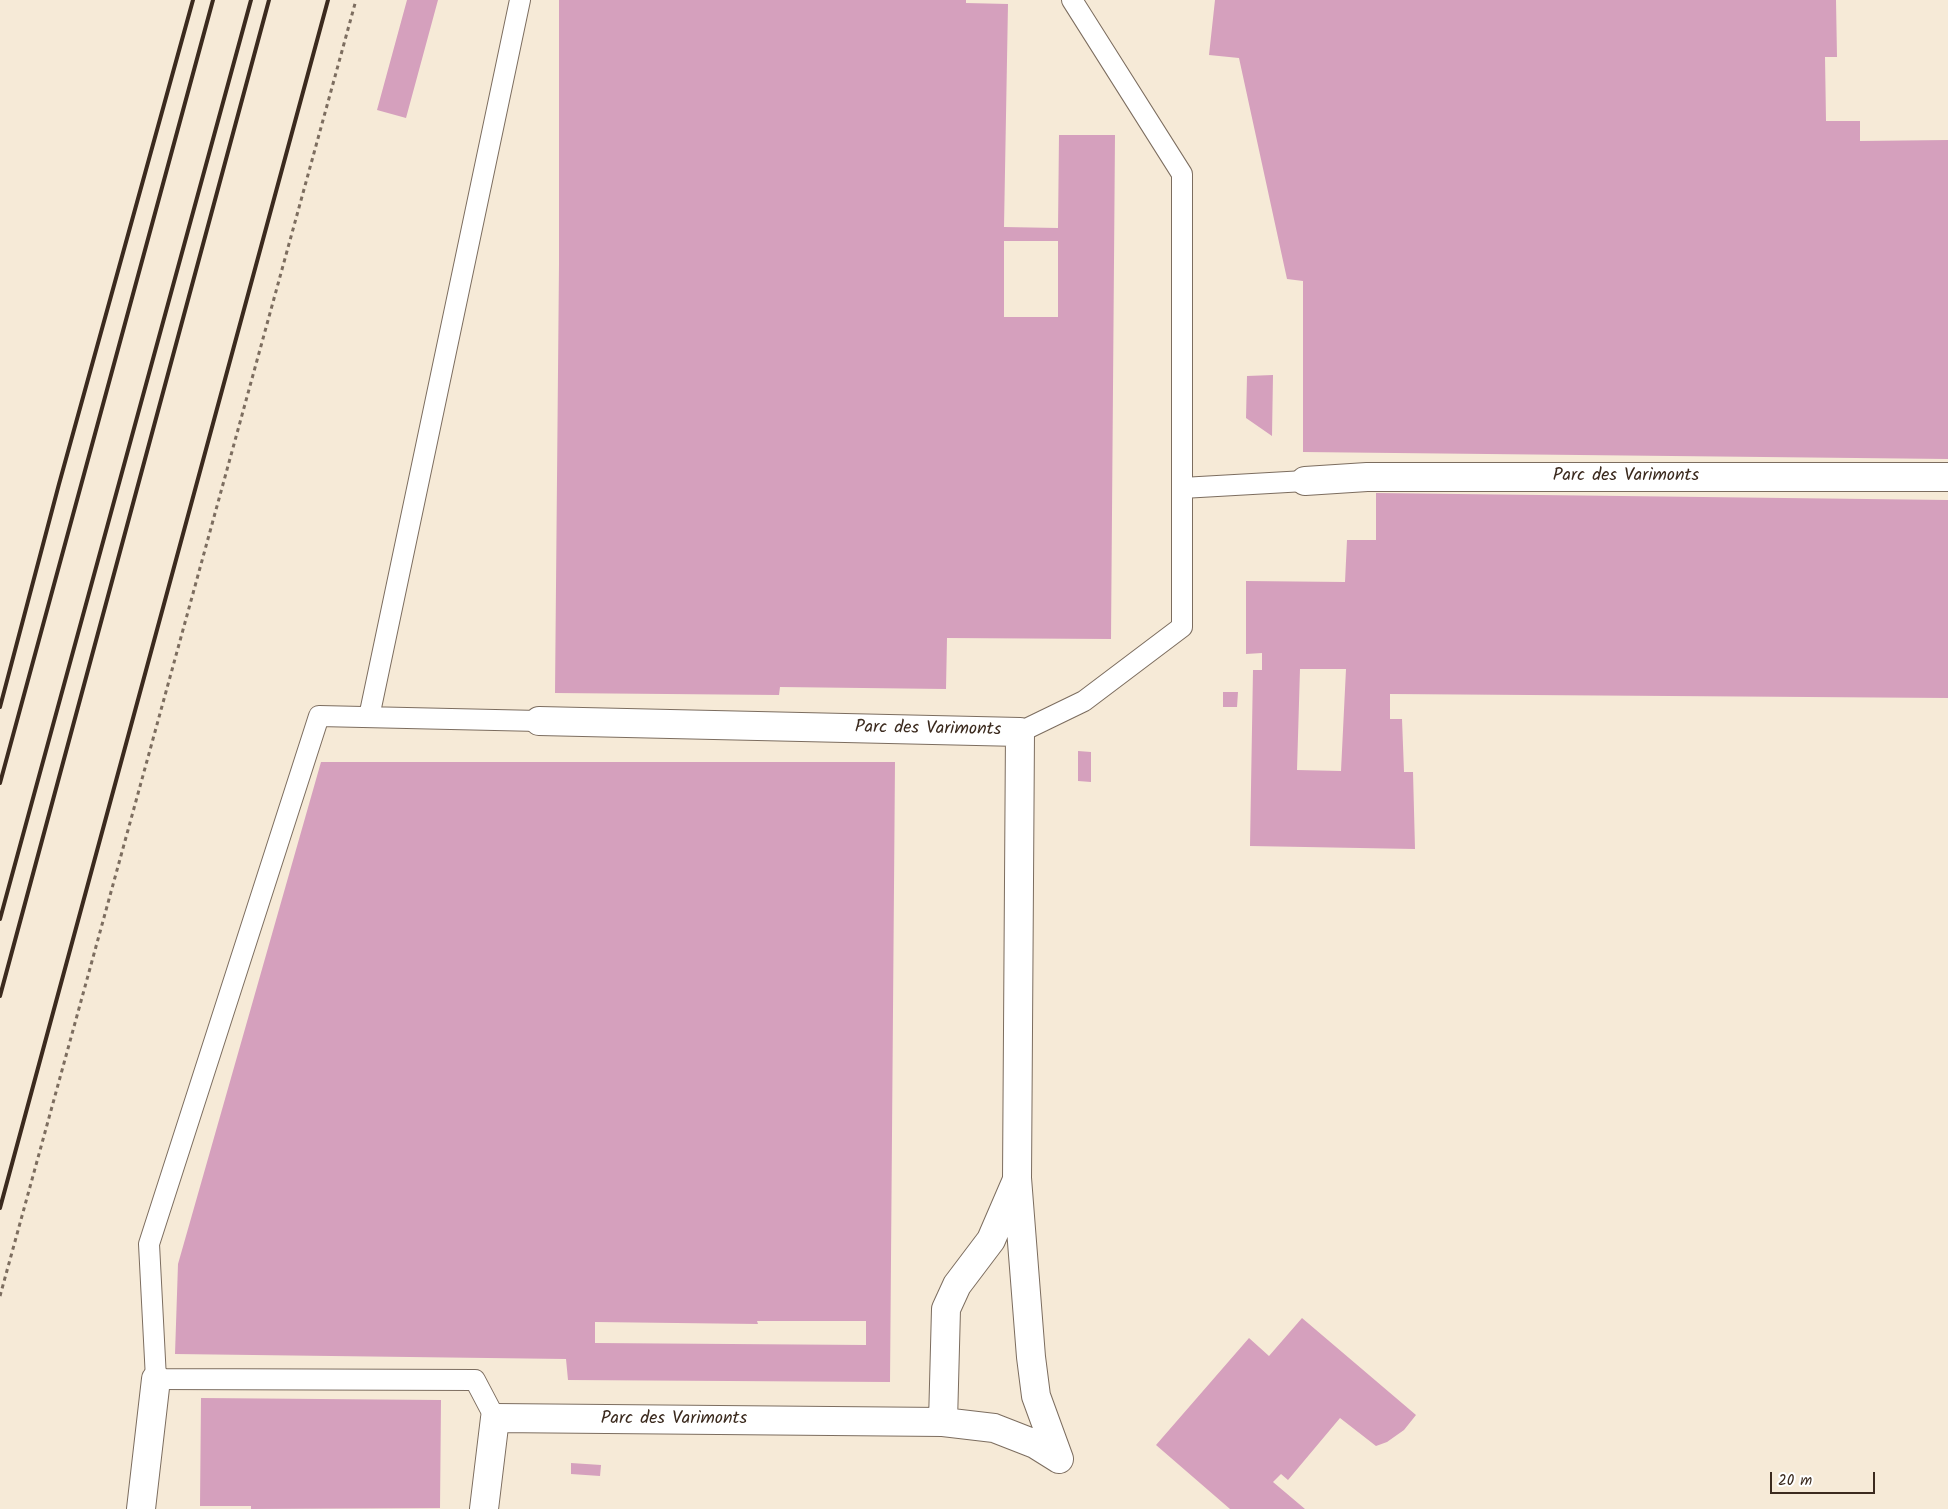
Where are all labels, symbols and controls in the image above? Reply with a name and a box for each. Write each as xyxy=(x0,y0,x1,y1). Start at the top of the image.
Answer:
street label: Parc des Varimonts xyxy=(1553,466,1699,488)
street label: Parc des Varimonts xyxy=(855,718,1001,742)
street label: Parc des Varimonts xyxy=(601,1409,747,1431)
scale bar xyxy=(1773,1462,1878,1494)
text: 20 m xyxy=(1778,1469,1812,1493)

